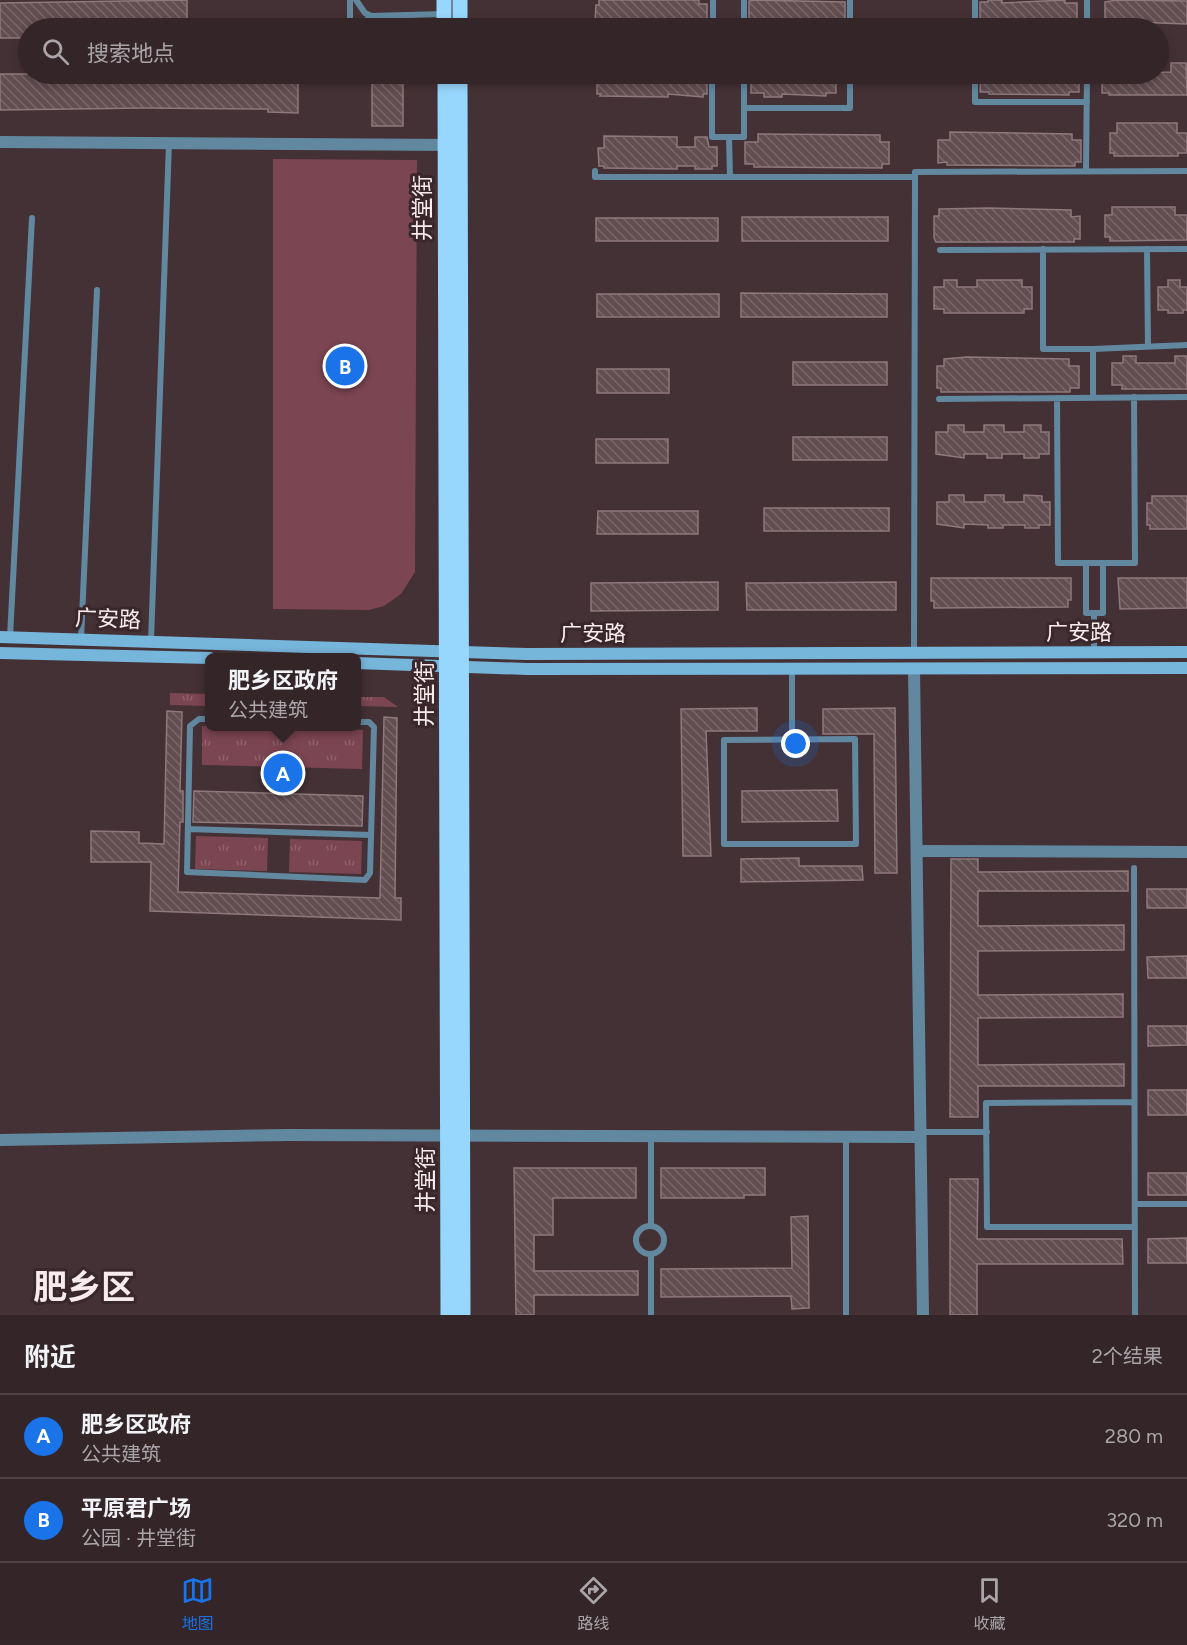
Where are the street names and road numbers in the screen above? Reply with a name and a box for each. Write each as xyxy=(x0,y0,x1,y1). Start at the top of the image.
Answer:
street label: 井堂街 xyxy=(409,175,436,241)
street label: 广安路 xyxy=(75,604,141,634)
street label: 广安路 xyxy=(1046,619,1112,646)
street label: 广安路 xyxy=(560,620,626,647)
street label: 井堂街 xyxy=(411,661,438,727)
street label: 井堂街 xyxy=(412,1147,439,1213)

